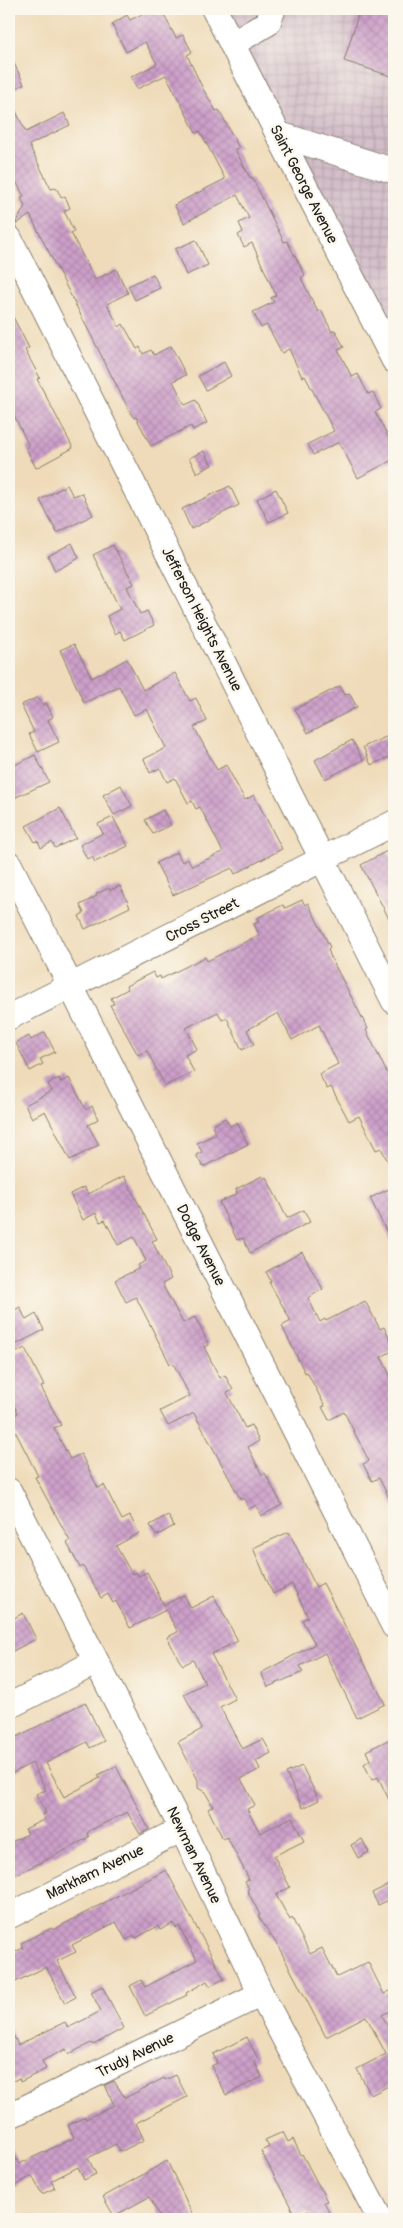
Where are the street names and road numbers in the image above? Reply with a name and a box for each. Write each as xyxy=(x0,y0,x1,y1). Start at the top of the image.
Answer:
street label: Saint George Avenue xyxy=(265,122,342,247)
street label: Jefferson Heights Avenue xyxy=(157,544,246,695)
street label: Cross Street xyxy=(162,893,243,947)
street label: Dodge Avenue xyxy=(172,1201,230,1290)
street label: Newman Avenue xyxy=(162,1804,225,1907)
street label: Markham Avenue xyxy=(43,1840,148,1904)
street label: Trudy Avenue xyxy=(93,2028,178,2082)

